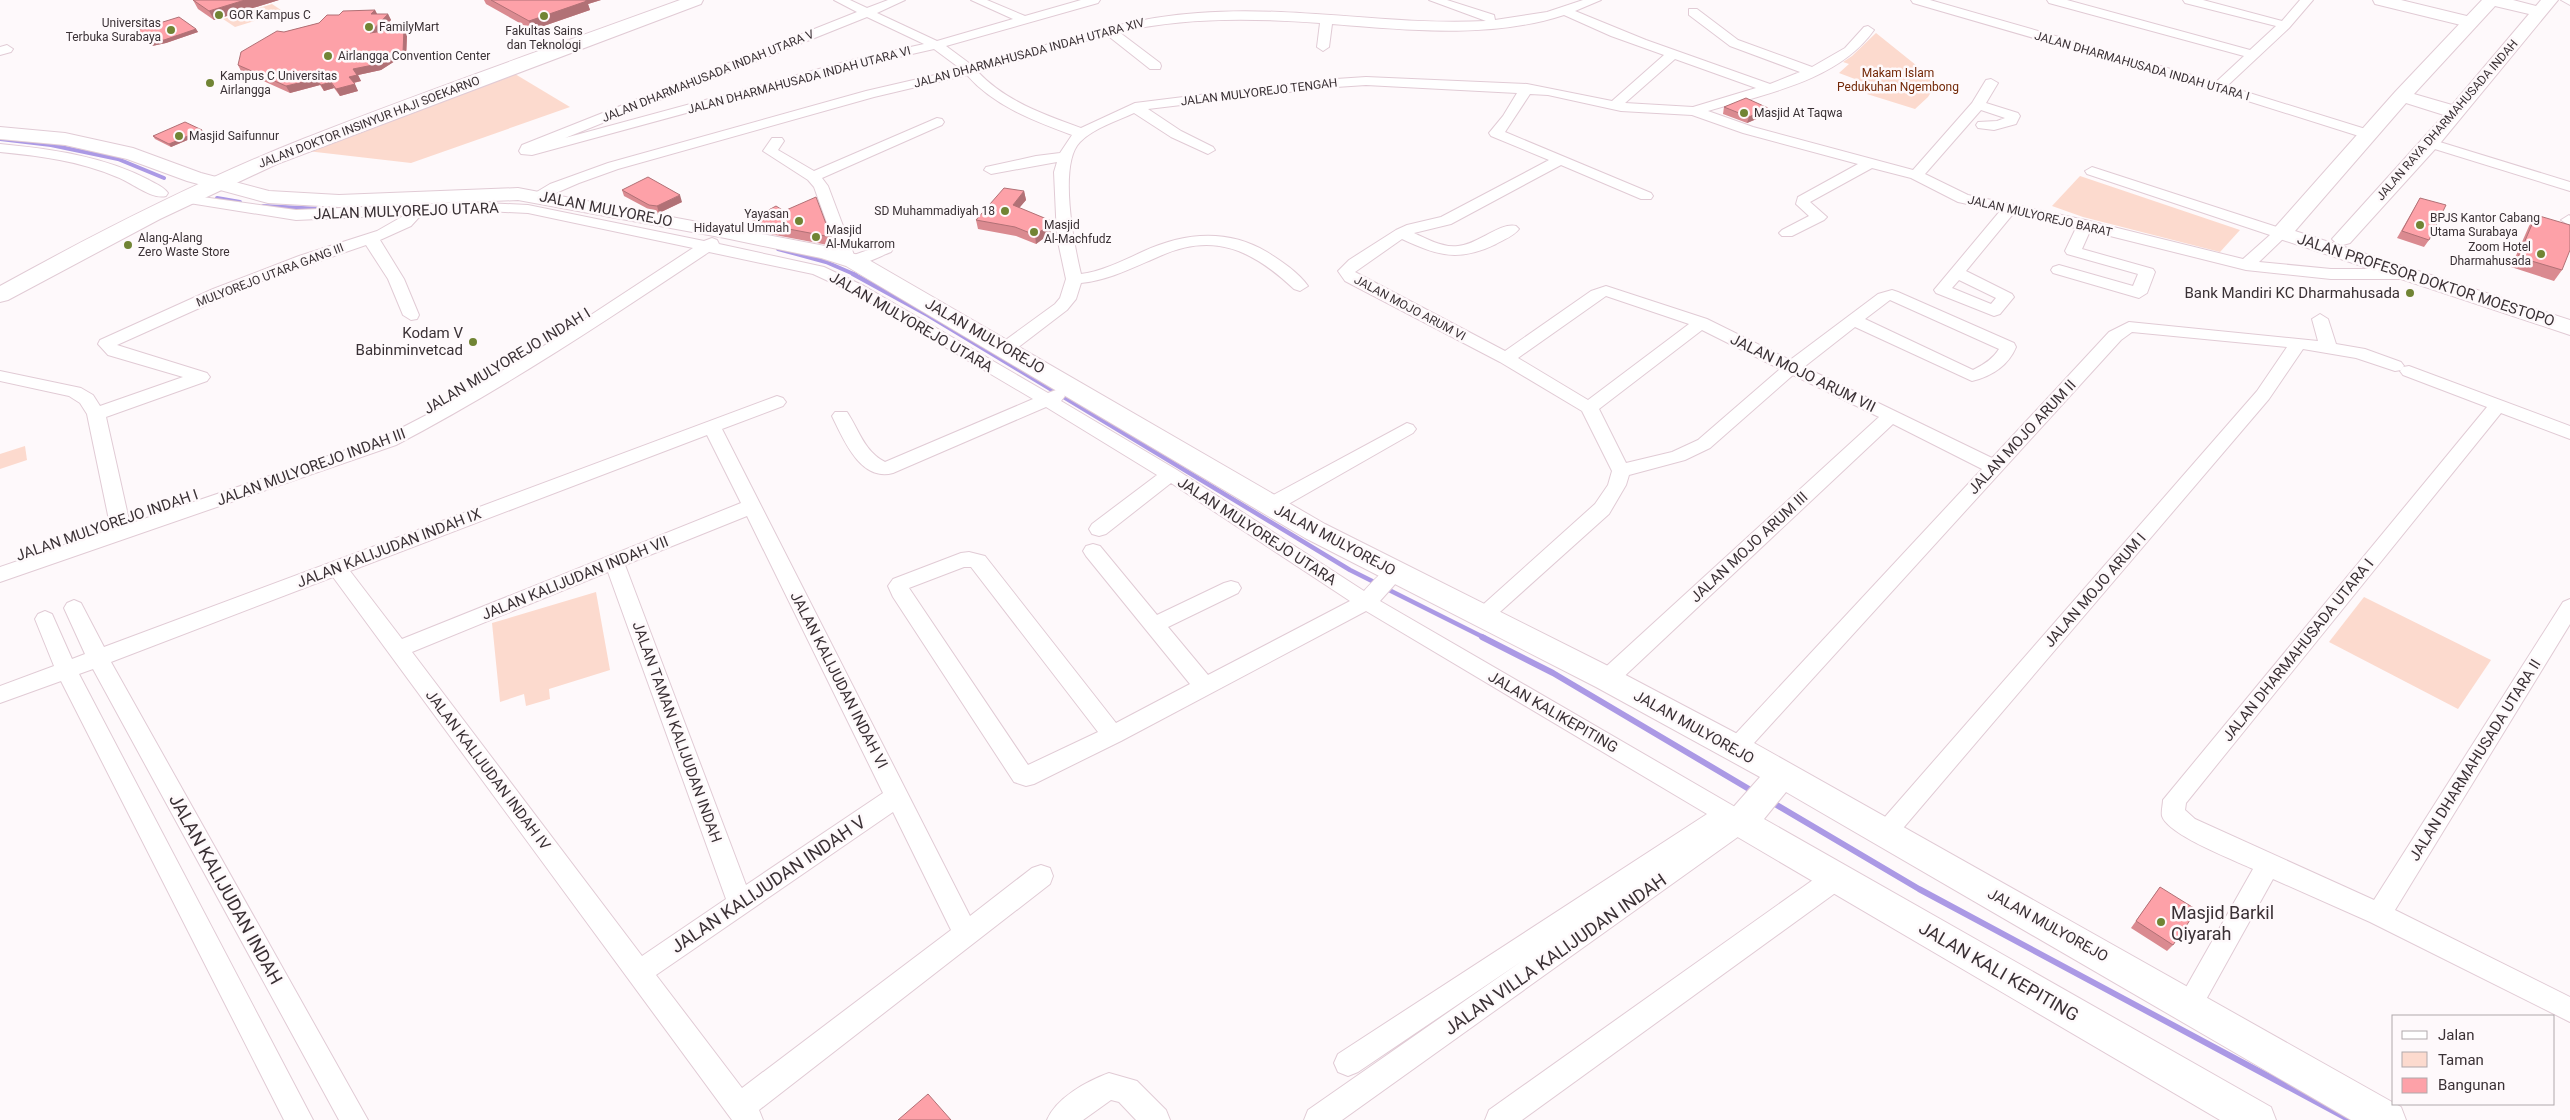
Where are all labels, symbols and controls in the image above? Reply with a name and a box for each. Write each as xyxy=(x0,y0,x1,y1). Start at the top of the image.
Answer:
place label: GOR Kampus C xyxy=(229,8,311,22)
marker: GOR Kampus C xyxy=(213,9,225,21)
marker: Fakultas Sains dan Teknologi xyxy=(538,10,550,22)
street label: JALAN DHARMAHUSADA INDAH UTARA XIV xyxy=(912,15,1146,91)
place label: Universitas Terbuka Surabaya xyxy=(66,16,161,44)
place label: FamilyMart xyxy=(379,20,439,34)
marker: FamilyMart xyxy=(363,21,375,33)
marker: Universitas Terbuka Surabaya xyxy=(165,24,177,36)
place label: Fakultas Sains dan Teknologi xyxy=(505,24,583,52)
street label: JALAN DHARMAHUSADA INDAH UTARA V xyxy=(600,27,816,125)
street label: JALAN DHARMAHUSADA INDAH UTARA I xyxy=(2033,29,2251,103)
street label: JALAN RAYA DHARMAHUSADA INDAH xyxy=(2373,37,2521,203)
street label: JALAN DHARMAHUSADA INDAH UTARA VI xyxy=(686,43,912,117)
place label: Airlangga Convention Center xyxy=(338,49,490,63)
marker: Airlangga Convention Center xyxy=(322,50,334,62)
park label: Makam Islam Pedukuhan Ngembong xyxy=(1837,66,1959,94)
place label: Kampus C Universitas Airlangga xyxy=(220,69,337,97)
street label: JALAN DOKTOR INSINYUR HAJI SOEKARNO xyxy=(256,73,482,171)
street label: JALAN MULYOREJO TENGAH xyxy=(1180,75,1338,109)
marker: Kampus C Universitas Airlangga xyxy=(204,77,216,89)
place label: Masjid At Taqwa xyxy=(1754,106,1843,120)
marker: Masjid At Taqwa xyxy=(1738,107,1750,119)
place label: Masjid Saifunnur xyxy=(189,129,279,143)
marker: Masjid Saifunnur xyxy=(173,130,185,142)
street label: JALAN MULYOREJO xyxy=(538,187,674,231)
street label: JALAN MULYOREJO BARAT xyxy=(1966,193,2114,239)
street label: JALAN MULYOREJO UTARA xyxy=(313,199,499,223)
place label: SD Muhammadiyah 18 xyxy=(874,204,995,218)
marker: SD Muhammadiyah 18 xyxy=(999,205,1011,217)
place label: Yayasan Hidayatul Ummah xyxy=(694,207,789,235)
place label: BPJS Kantor Cabang Utama Surabaya xyxy=(2430,211,2540,239)
marker: Yayasan Hidayatul Ummah xyxy=(793,215,805,227)
place label: Masjid Al-Machfudz xyxy=(1044,218,1112,246)
marker: BPJS Kantor Cabang Utama Surabaya xyxy=(2414,219,2426,231)
place label: Masjid Al-Mukarrom xyxy=(826,223,895,251)
marker: Masjid Al-Machfudz xyxy=(1028,226,1040,238)
street label: JALAN PROFESOR DOKTOR MOESTOPO xyxy=(2295,230,2557,330)
place label: Alang-Alang Zero Waste Store xyxy=(138,231,230,259)
marker: Masjid Al-Mukarrom xyxy=(810,231,822,243)
marker: Alang-Alang Zero Waste Store xyxy=(122,239,134,251)
street label: MULYOREJO UTARA GANG III xyxy=(194,240,346,310)
place label: Zoom Hotel Dharmahusada xyxy=(2450,240,2531,268)
marker: Zoom Hotel Dharmahusada xyxy=(2535,248,2547,260)
street label: JALAN MULYOREJO UTARA xyxy=(826,268,996,376)
street label: JALAN MOJO ARUM VI xyxy=(1352,273,1468,343)
place label: Bank Mandiri KC Dharmahusada xyxy=(2184,284,2400,302)
marker: Bank Mandiri KC Dharmahusada xyxy=(2404,287,2416,299)
street label: JALAN MULYOREJO xyxy=(922,294,1048,378)
street label: JALAN MULYOREJO INDAH I xyxy=(420,304,594,418)
place label: Kodam V Babinminvetcad xyxy=(356,324,463,359)
street label: JALAN MOJO ARUM VII xyxy=(1727,330,1879,416)
marker: Kodam V Babinminvetcad xyxy=(467,336,479,348)
street label: JALAN MOJO ARUM II xyxy=(1964,376,2080,498)
street label: JALAN MULYOREJO INDAH III xyxy=(214,424,408,510)
street label: JALAN MULYOREJO UTARA xyxy=(1174,473,1340,589)
street label: JALAN MULYOREJO INDAH I xyxy=(14,485,200,565)
street label: JALAN MOJO ARUM III xyxy=(1687,488,1811,606)
street label: JALAN MULYOREJO xyxy=(1271,500,1399,580)
street label: JALAN KALIJUDAN INDAH IX xyxy=(294,504,484,591)
street label: JALAN MOJO ARUM I xyxy=(2040,529,2150,651)
street label: JALAN KALIJUDAN INDAH VII xyxy=(479,532,671,624)
street label: JALAN DHARMAHUSADA UTARA I xyxy=(2219,555,2377,745)
street label: JALAN KALIJUDAN INDAH VI xyxy=(787,589,891,771)
street label: JALAN TAMAN KALIJUDAN INDAH xyxy=(629,619,725,845)
street label: JALAN DHARMAHUSADA UTARA II xyxy=(2405,656,2545,864)
street label: JALAN KALIKEPITING xyxy=(1485,667,1621,757)
street label: JALAN KALIJUDAN INDAH IV xyxy=(422,686,554,854)
street label: JALAN MULYOREJO xyxy=(1631,686,1757,768)
street label: JALAN KALIJUDAN INDAH xyxy=(165,790,287,988)
street label: JALAN KALIJUDAN INDAH V xyxy=(667,811,870,957)
street label: JALAN VILLA KALIJUDAN INDAH xyxy=(1440,869,1670,1039)
street label: JALAN MULYOREJO xyxy=(1985,884,2111,966)
place label: Masjid Barkil Qiyarah xyxy=(2171,902,2274,944)
marker: Masjid Barkil Qiyarah xyxy=(2155,916,2167,928)
street label: JALAN KALI KEPITING xyxy=(1915,917,2083,1025)
legend xyxy=(2392,1015,2555,1105)
text: Jalan xyxy=(2438,1026,2475,1044)
text: Taman xyxy=(2438,1051,2484,1069)
text: Bangunan xyxy=(2438,1076,2505,1094)

